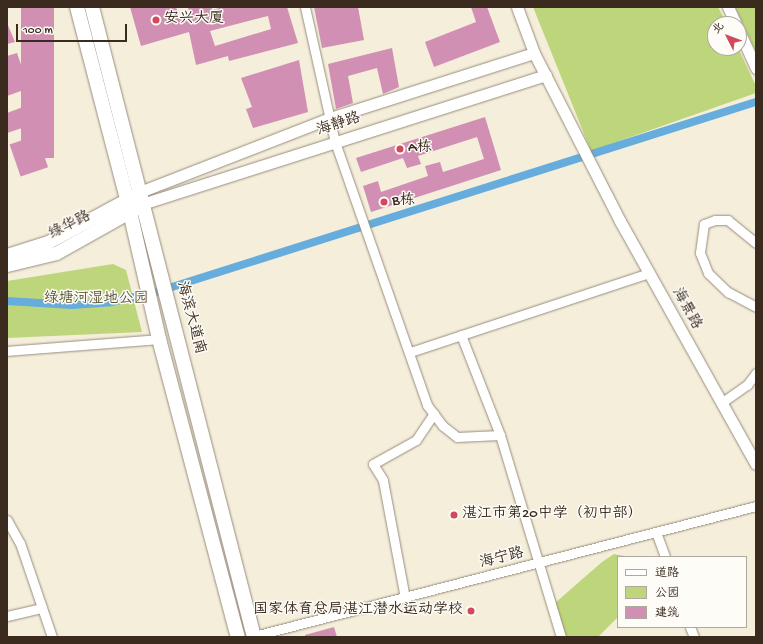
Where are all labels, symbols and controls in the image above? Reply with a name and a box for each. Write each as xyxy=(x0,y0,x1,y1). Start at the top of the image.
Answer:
place label: 安兴大厦 xyxy=(164,11,224,29)
marker: 安兴大厦 xyxy=(151,15,161,25)
scale bar xyxy=(18,16,129,42)
north arrow xyxy=(707,16,747,56)
text: 北 xyxy=(711,21,727,37)
text: 100 m xyxy=(23,24,53,38)
street label: 海静路 xyxy=(315,109,363,141)
place label: A栋 xyxy=(408,140,432,158)
marker: A栋 xyxy=(395,144,405,154)
place label: B栋 xyxy=(392,193,415,211)
marker: B栋 xyxy=(379,197,389,207)
street label: 绿华路 xyxy=(46,208,94,244)
street label: 海滨大道南 xyxy=(172,279,208,357)
street label: 海景路 xyxy=(667,285,705,333)
park label: 绿塘河湿地公园 xyxy=(44,291,148,309)
place label: 湛江市第20中学（初中部） xyxy=(462,506,643,524)
marker: 湛江市第20中学（初中部） xyxy=(449,510,459,520)
street label: 海宁路 xyxy=(478,545,526,573)
legend xyxy=(617,556,747,628)
text: 道路 xyxy=(655,567,679,581)
text: 公园 xyxy=(655,587,679,601)
place label: 国家体育总局湛江潜水运动学校 xyxy=(253,602,463,620)
marker: 国家体育总局湛江潜水运动学校 xyxy=(466,606,476,616)
text: 建筑 xyxy=(655,607,679,621)

